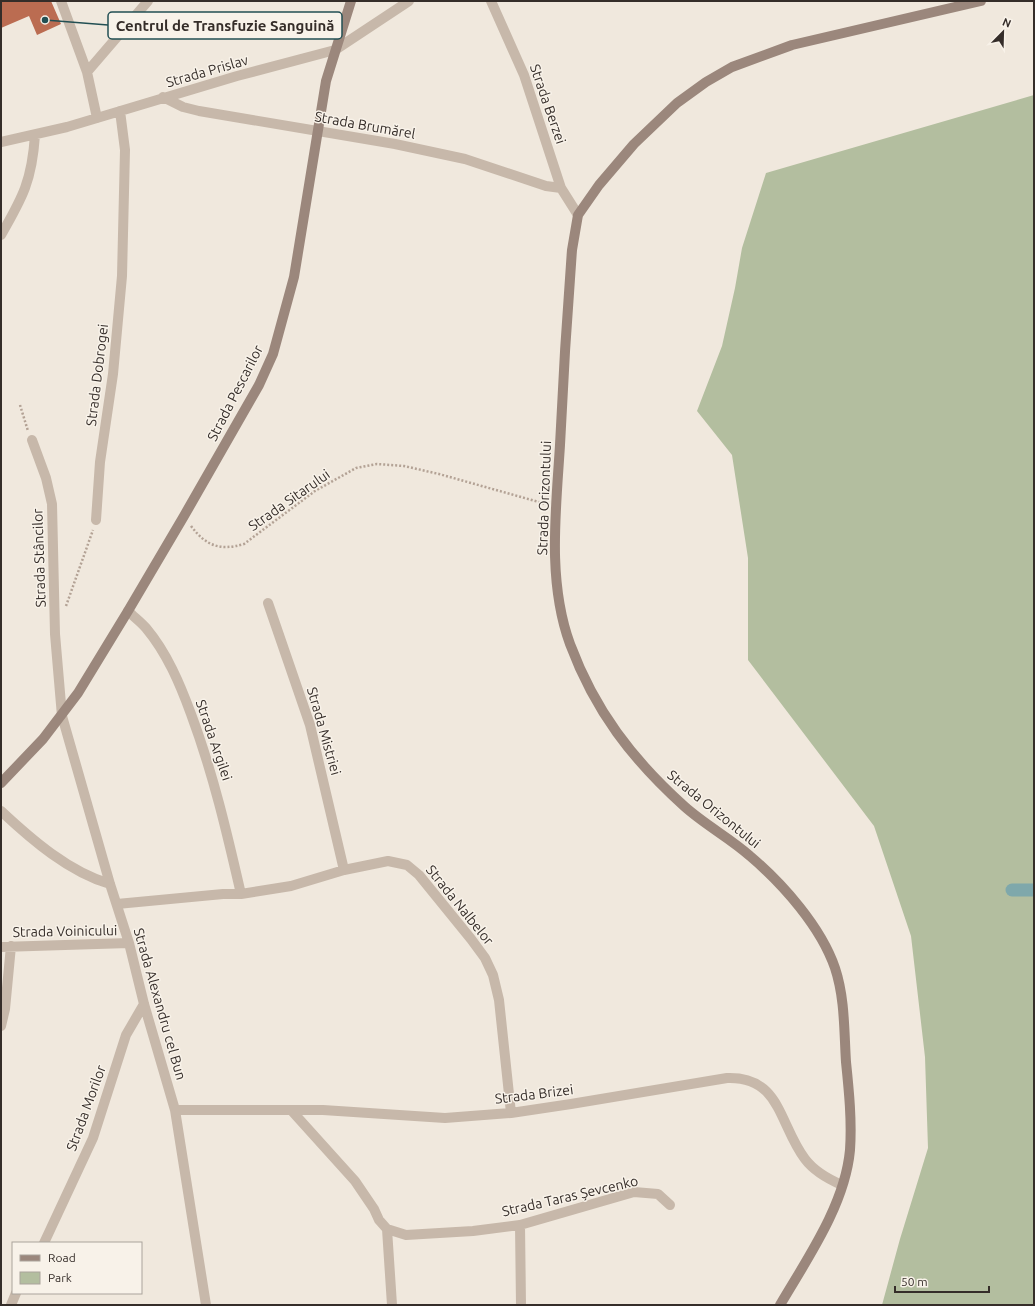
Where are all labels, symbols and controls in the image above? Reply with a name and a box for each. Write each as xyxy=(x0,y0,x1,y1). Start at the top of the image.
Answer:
callout: Centrul de Transfuzie Sanguină xyxy=(108,12,342,39)
north arrow xyxy=(983,12,1023,52)
text: N xyxy=(1001,16,1013,30)
text: Centrul de Transfuzie Sanguină xyxy=(116,17,334,34)
street label: Strada Prislav xyxy=(164,52,250,90)
street label: Strada Berzei xyxy=(527,62,569,146)
street label: Strada Brumărel xyxy=(313,108,417,142)
street label: Strada Dobrogei xyxy=(83,323,111,427)
street label: Strada Pescarilor xyxy=(204,342,266,444)
street label: Strada Orizontului xyxy=(534,440,554,556)
street label: Strada Sitarului xyxy=(245,466,333,534)
street label: Strada Stâncilor xyxy=(29,508,49,608)
street label: Strada Mistriei xyxy=(304,685,344,777)
street label: Strada Argilei xyxy=(193,697,235,783)
street label: Strada Orizontului xyxy=(664,767,764,851)
street label: Strada Nalbelor xyxy=(423,862,497,949)
street label: Strada Voinicului xyxy=(12,922,118,940)
street label: Strada Alexandru cel Bun xyxy=(131,926,189,1082)
street label: Strada Morilor xyxy=(63,1062,109,1153)
street label: Strada Brizei xyxy=(494,1081,574,1107)
street label: Strada Taras Șevcenko xyxy=(500,1173,640,1219)
legend xyxy=(12,1242,142,1294)
text: Road xyxy=(48,1251,76,1264)
scale bar xyxy=(895,1268,989,1294)
text: Park xyxy=(48,1271,72,1284)
text: 50 m xyxy=(901,1275,928,1288)

